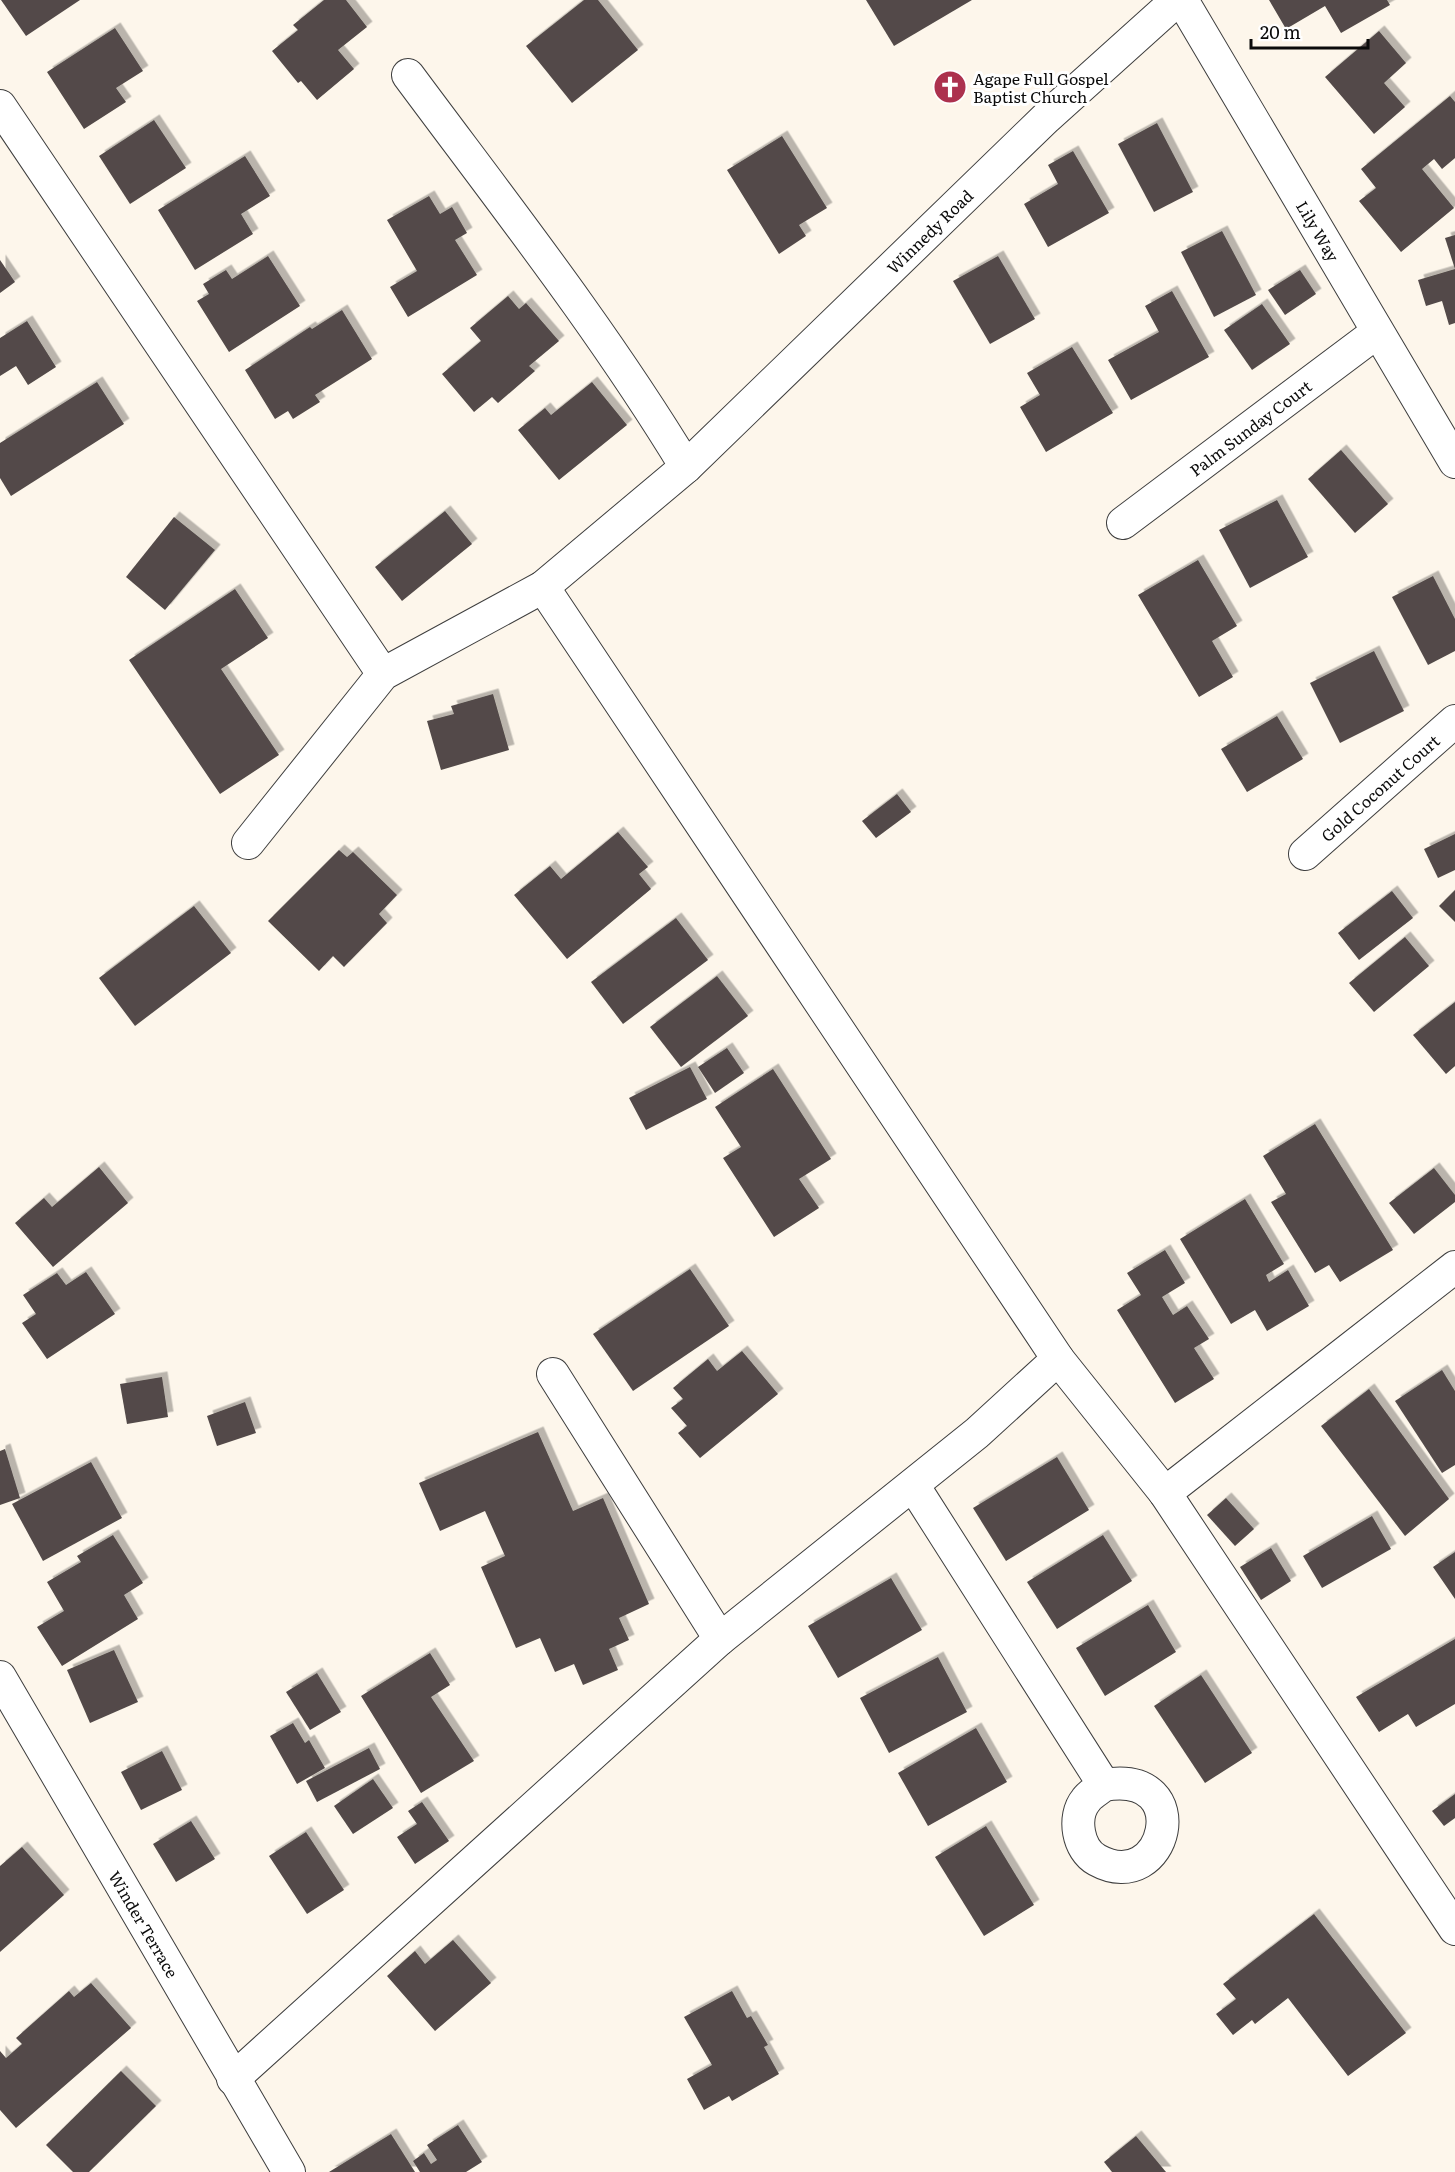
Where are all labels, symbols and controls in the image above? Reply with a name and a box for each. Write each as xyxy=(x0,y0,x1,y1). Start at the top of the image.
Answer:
scale bar xyxy=(1251,12,1368,50)
text: 20 m xyxy=(1260,18,1301,45)
place label: Agape Full Gospel Baptist Church xyxy=(973,66,1109,108)
church icon: Agape Full Gospel Baptist Church xyxy=(932,69,968,105)
street label: Winnedy Road xyxy=(881,183,978,279)
street label: Lily Way xyxy=(1291,196,1346,266)
street label: Palm Sunday Court xyxy=(1184,373,1317,481)
street label: Gold Coconut Court xyxy=(1315,728,1445,847)
street label: Winder Terrace xyxy=(104,1866,185,1982)

